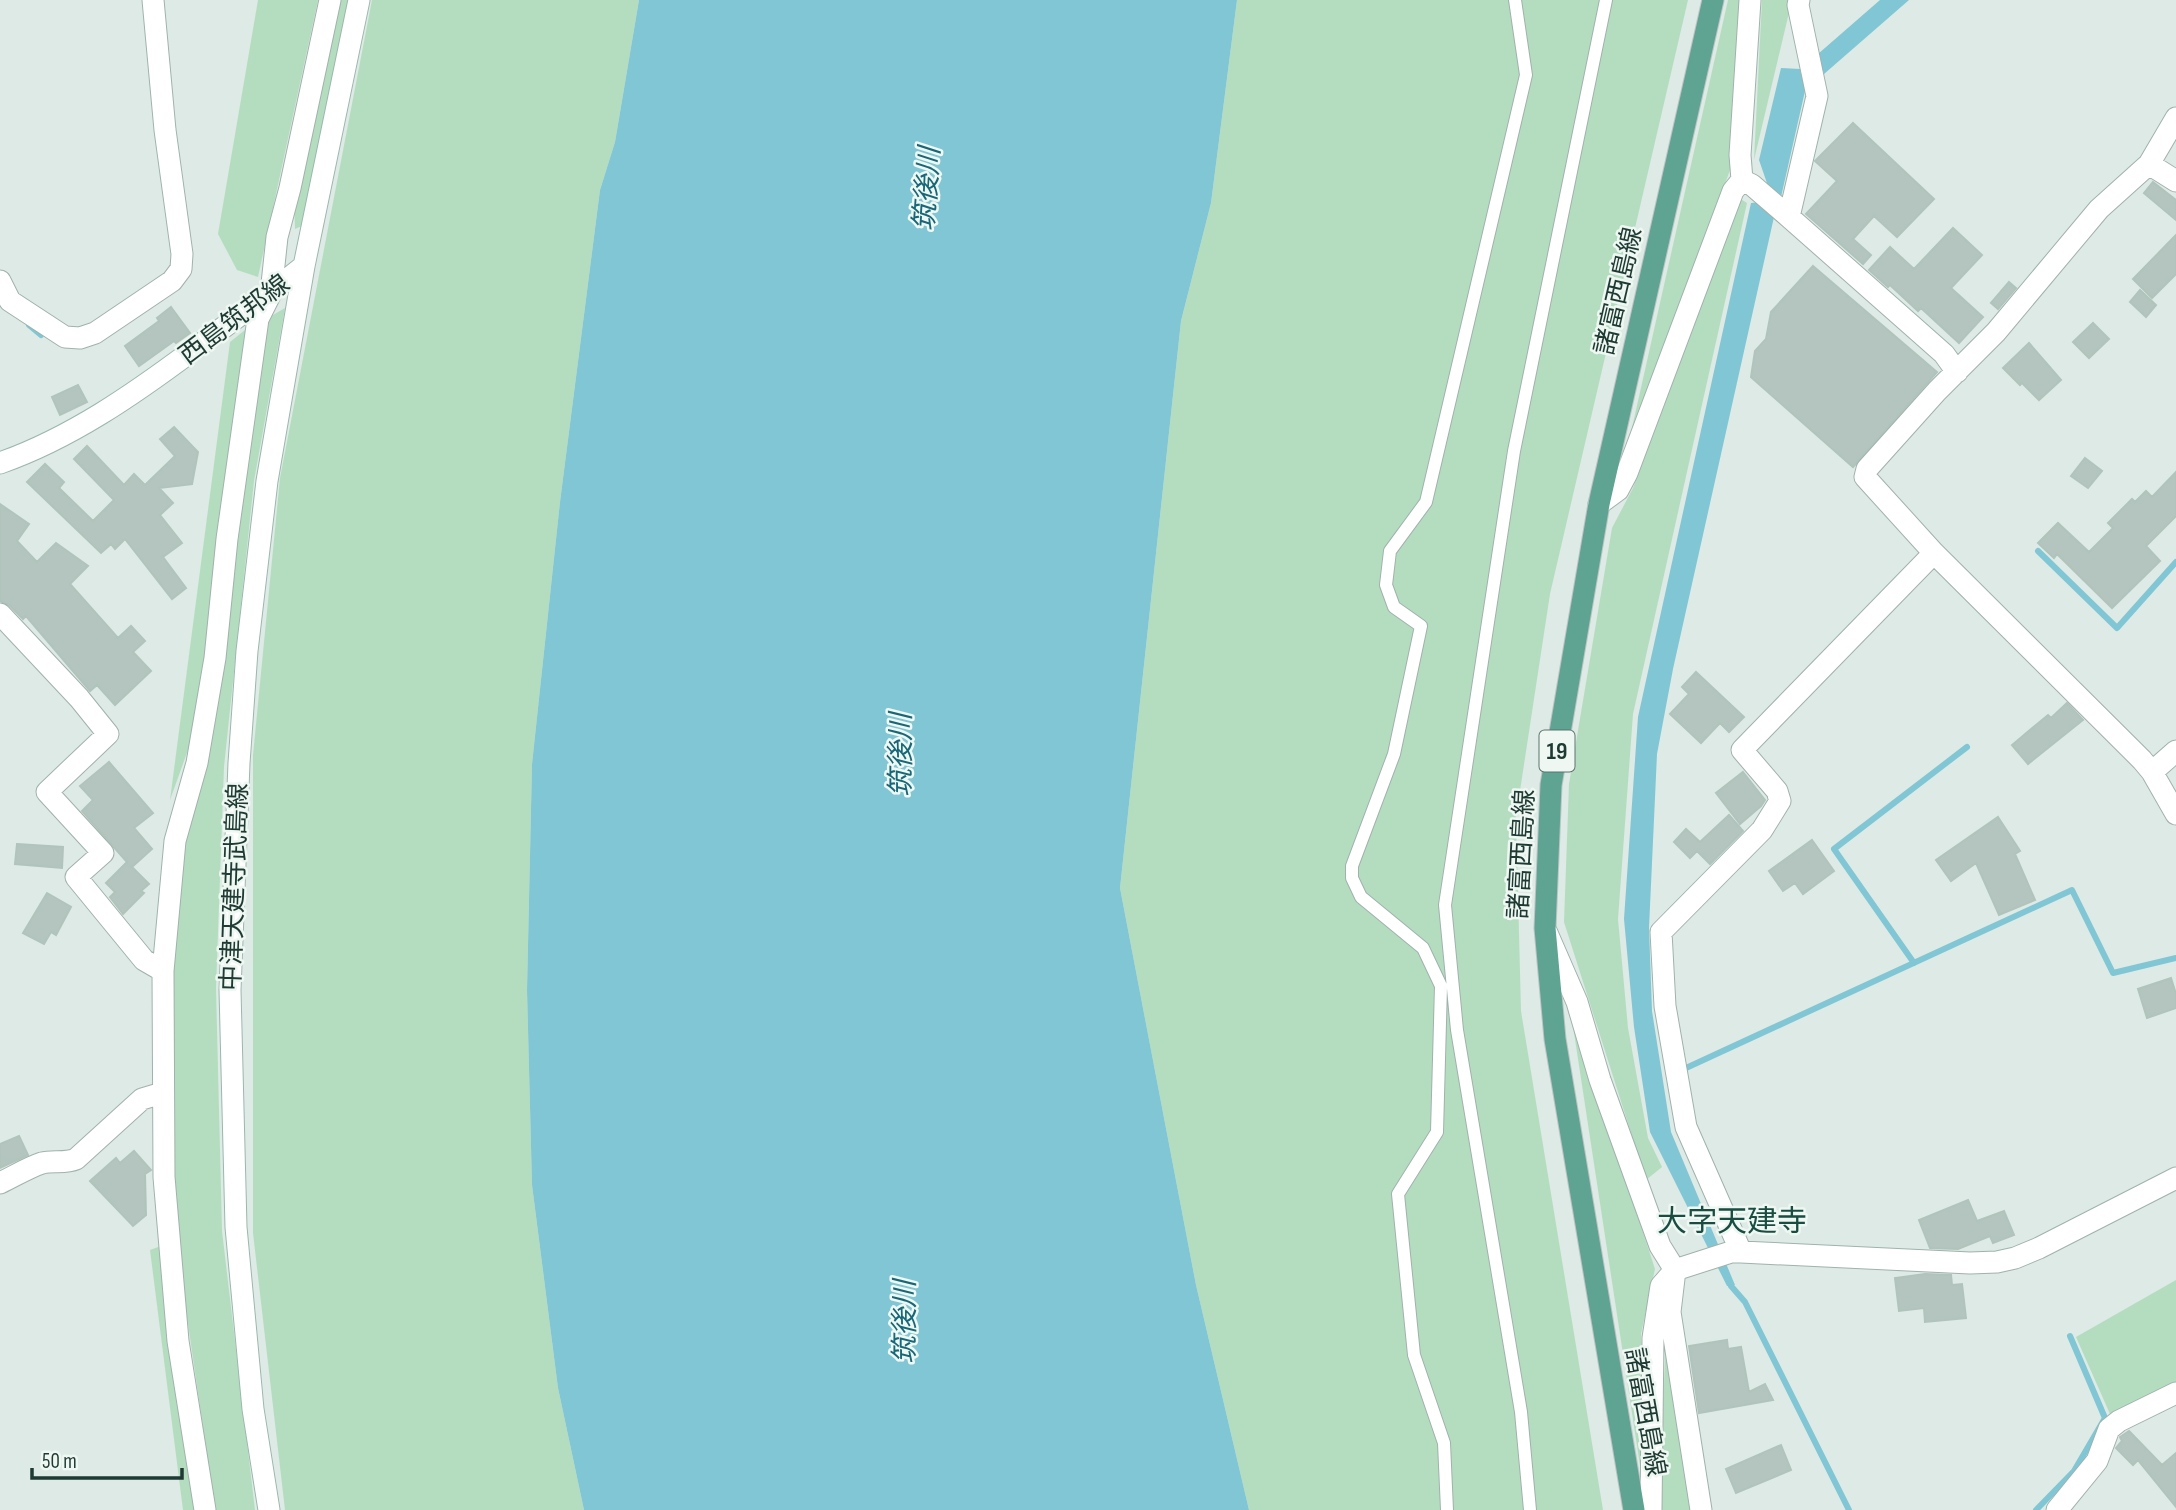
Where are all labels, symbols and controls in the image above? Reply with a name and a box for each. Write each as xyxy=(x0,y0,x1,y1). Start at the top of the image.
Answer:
water label: 筑後川 xyxy=(908,143,947,232)
street label: 諸富西島線 xyxy=(1590,225,1649,358)
street label: 西島筑邦線 xyxy=(174,269,296,372)
water label: 筑後川 xyxy=(885,710,918,797)
road number: 19 xyxy=(1540,730,1574,772)
street label: 中津天建寺武島線 xyxy=(216,783,255,992)
street label: 諸富西島線 xyxy=(1504,788,1541,920)
district label: 大字天建寺 xyxy=(1657,1204,1807,1240)
water label: 筑後川 xyxy=(889,1277,922,1364)
street label: 諸富西島線 xyxy=(1618,1346,1671,1479)
scale bar xyxy=(32,1436,182,1480)
text: 50 m xyxy=(42,1449,77,1474)

